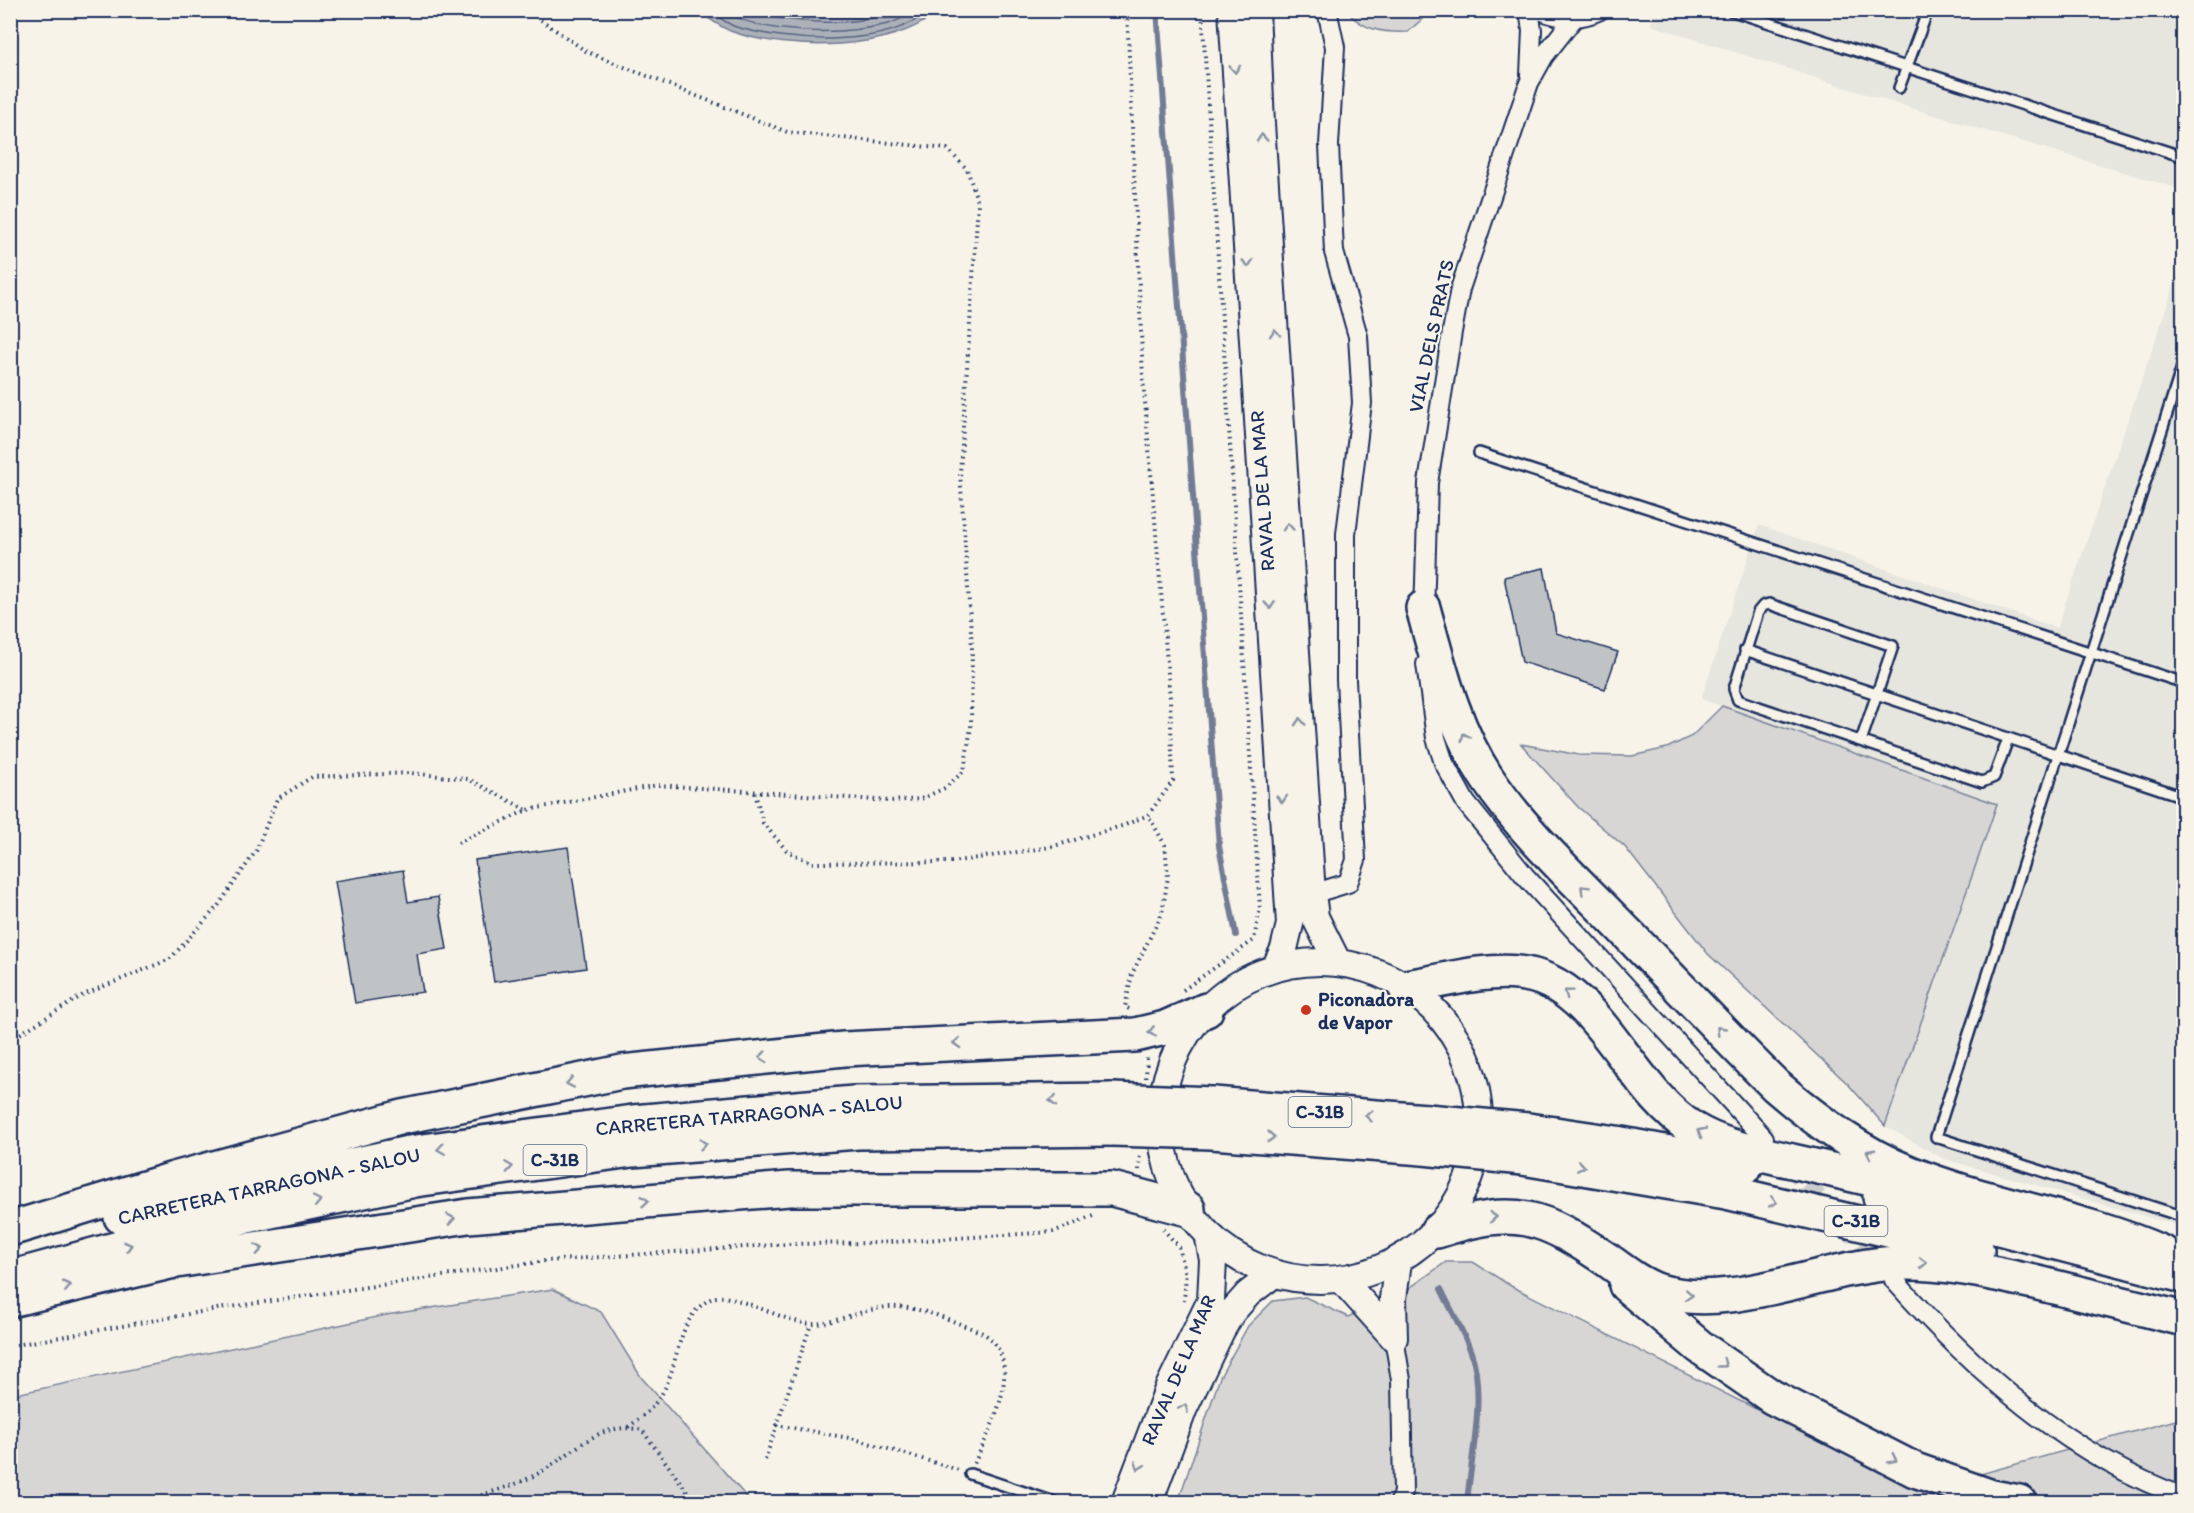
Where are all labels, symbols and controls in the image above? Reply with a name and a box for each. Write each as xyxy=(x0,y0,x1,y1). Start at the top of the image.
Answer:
one-way arrow xyxy=(1229,64,1242,73)
one-way arrow xyxy=(1255,134,1268,143)
street label: VIAL DELS PRATS xyxy=(1403,257,1459,415)
one-way arrow xyxy=(1241,259,1254,268)
one-way arrow xyxy=(1268,328,1281,337)
street label: RAVAL DE LA MAR xyxy=(1244,410,1280,572)
one-way arrow xyxy=(1282,523,1295,532)
one-way arrow xyxy=(1263,600,1276,609)
one-way arrow xyxy=(1293,717,1306,726)
one-way arrow xyxy=(1461,732,1473,743)
one-way arrow xyxy=(1275,795,1288,804)
one-way arrow xyxy=(1581,886,1592,897)
place label: Piconadora de Vapor xyxy=(1318,987,1414,1035)
one-way arrow xyxy=(1563,989,1574,1000)
marker: Piconadora de Vapor xyxy=(1299,1003,1313,1017)
one-way arrow xyxy=(1147,1024,1157,1037)
one-way arrow xyxy=(1716,1026,1727,1037)
one-way arrow xyxy=(953,1037,962,1050)
one-way arrow xyxy=(758,1050,767,1063)
one-way arrow xyxy=(565,1076,575,1089)
street label: CARRETERA TARRAGONA - SALOU xyxy=(594,1090,904,1140)
one-way arrow xyxy=(1049,1094,1058,1107)
road number: C-31B xyxy=(1288,1097,1352,1127)
one-way arrow xyxy=(1364,1110,1373,1123)
one-way arrow xyxy=(1696,1128,1707,1140)
one-way arrow xyxy=(1266,1130,1275,1143)
one-way arrow xyxy=(698,1138,707,1151)
street label: CARRETERA TARRAGONA - SALOU xyxy=(116,1142,422,1230)
one-way arrow xyxy=(436,1142,445,1154)
road number: C-31B xyxy=(524,1145,586,1175)
one-way arrow xyxy=(1865,1149,1876,1160)
one-way arrow xyxy=(1576,1160,1586,1172)
one-way arrow xyxy=(505,1161,514,1173)
one-way arrow xyxy=(312,1195,322,1208)
one-way arrow xyxy=(641,1195,650,1208)
one-way arrow xyxy=(1767,1195,1777,1208)
road number: C-31B xyxy=(1824,1206,1888,1236)
one-way arrow xyxy=(1489,1211,1498,1224)
one-way arrow xyxy=(447,1213,456,1225)
one-way arrow xyxy=(123,1240,133,1253)
one-way arrow xyxy=(254,1243,263,1255)
one-way arrow xyxy=(1918,1257,1927,1269)
one-way arrow xyxy=(62,1281,72,1294)
one-way arrow xyxy=(1684,1289,1693,1302)
street label: RAVAL DE LA MAR xyxy=(1136,1291,1220,1449)
one-way arrow xyxy=(1717,1357,1728,1368)
one-way arrow xyxy=(1177,1404,1189,1415)
one-way arrow xyxy=(1887,1452,1898,1463)
one-way arrow xyxy=(1133,1460,1146,1471)

